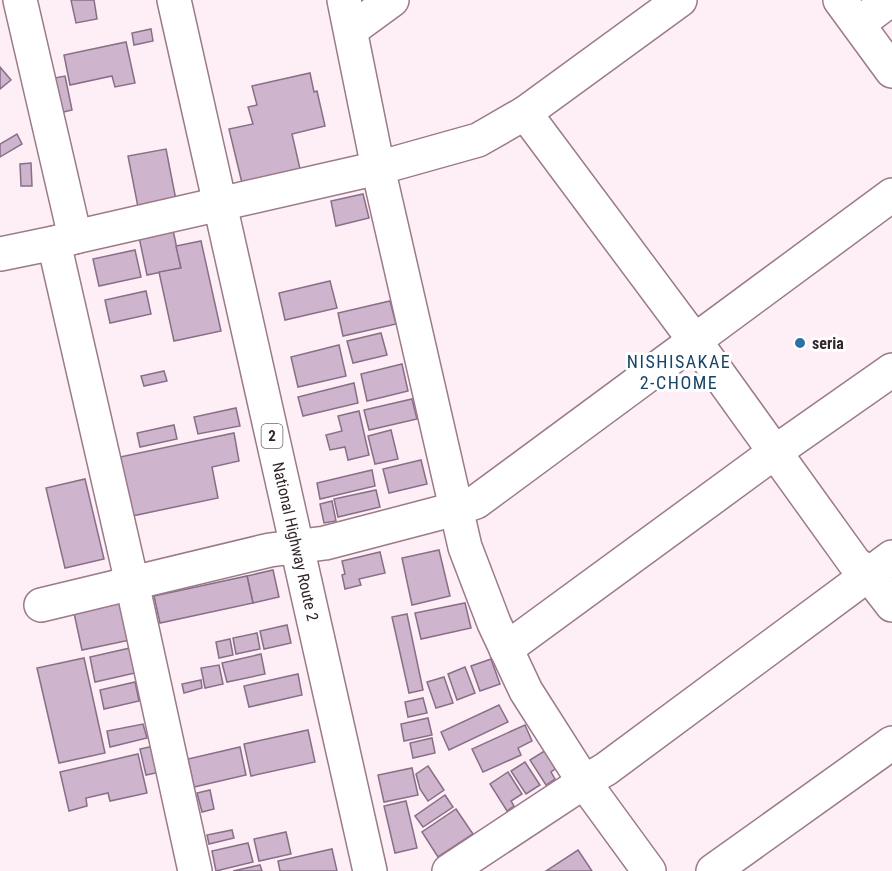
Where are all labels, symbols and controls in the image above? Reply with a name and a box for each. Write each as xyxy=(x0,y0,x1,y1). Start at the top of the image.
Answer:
place label: seria xyxy=(812,334,844,353)
marker: seria xyxy=(793,336,807,350)
district label: NISHISAKAE 2-CHOME xyxy=(627,351,731,393)
road number: 2 xyxy=(262,424,282,448)
street label: National Highway Route 2 xyxy=(268,460,322,623)

